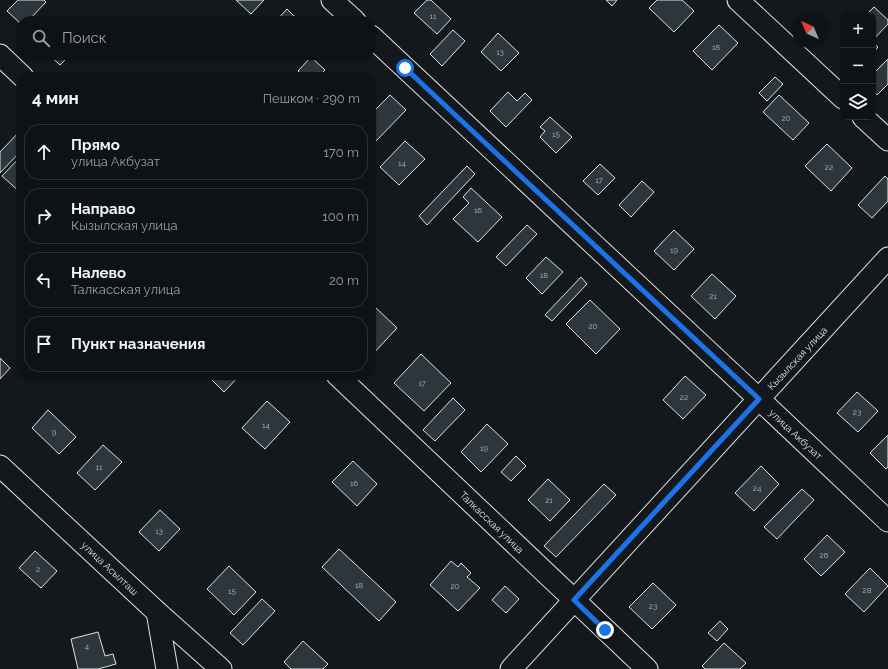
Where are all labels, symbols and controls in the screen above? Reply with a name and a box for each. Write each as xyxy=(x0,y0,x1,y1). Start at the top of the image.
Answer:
house number: 11 xyxy=(430,11,437,21)
north arrow xyxy=(792,12,828,48)
map controls xyxy=(840,12,876,120)
button: + xyxy=(840,12,876,48)
search box xyxy=(16,16,376,60)
icon: search xyxy=(30,27,52,49)
text: Поиск xyxy=(62,29,107,47)
house number: 18 xyxy=(712,42,720,52)
house number: 13 xyxy=(496,47,504,57)
button: − xyxy=(840,48,876,84)
route start xyxy=(396,59,414,77)
button: layers xyxy=(840,84,876,120)
text: 4 мин xyxy=(32,88,79,108)
text: Пешком · 290 m xyxy=(263,91,360,106)
house number: 20 xyxy=(781,113,791,123)
house number: 15 xyxy=(552,129,561,139)
text: Прямо xyxy=(71,136,120,154)
icon: ahead xyxy=(33,141,55,163)
text: 170 m xyxy=(323,145,359,160)
text: улица Акбузат xyxy=(71,154,160,169)
house number: 14 xyxy=(398,158,407,168)
house number: 22 xyxy=(825,162,833,172)
house number: 17 xyxy=(595,175,604,185)
text: Направо xyxy=(71,200,135,218)
icon: right xyxy=(33,205,55,227)
house number: 16 xyxy=(474,205,482,215)
text: 100 m xyxy=(322,209,359,224)
text: Кызылская улица xyxy=(71,218,178,233)
house number: 19 xyxy=(670,245,678,255)
text: Налево xyxy=(71,264,126,282)
icon: left xyxy=(33,269,55,291)
house number: 18 xyxy=(540,270,548,280)
text: 20 m xyxy=(329,273,359,288)
text: Талкасская улица xyxy=(71,282,180,297)
house number: 21 xyxy=(709,291,717,301)
house number: 20 xyxy=(588,321,598,331)
street label: Кызылская улица xyxy=(765,325,829,392)
icon: arrive xyxy=(33,333,55,355)
text: Пункт назначения xyxy=(71,335,205,353)
house number: 17 xyxy=(418,378,427,388)
house number: 22 xyxy=(680,392,688,402)
street label: улица Акбузат xyxy=(767,407,825,462)
house number: 23 xyxy=(853,407,861,417)
house number: 14 xyxy=(262,420,271,430)
house number: 9 xyxy=(52,427,57,437)
house number: 19 xyxy=(480,443,488,453)
house number: 11 xyxy=(96,462,103,472)
house number: 16 xyxy=(350,478,358,488)
house number: 24 xyxy=(753,483,762,493)
street label: Талкасская улица xyxy=(458,489,526,556)
house number: 21 xyxy=(545,495,553,505)
house number: 13 xyxy=(155,526,163,536)
street label: улица Асылташ xyxy=(79,539,140,597)
house number: 26 xyxy=(820,550,829,560)
house number: 2 xyxy=(36,564,40,574)
house number: 18 xyxy=(355,580,363,590)
house number: 20 xyxy=(450,581,460,591)
house number: 28 xyxy=(863,585,872,595)
house number: 15 xyxy=(228,586,237,596)
house number: 23 xyxy=(649,601,657,611)
route end xyxy=(596,621,614,639)
house number: 4 xyxy=(85,641,90,651)

